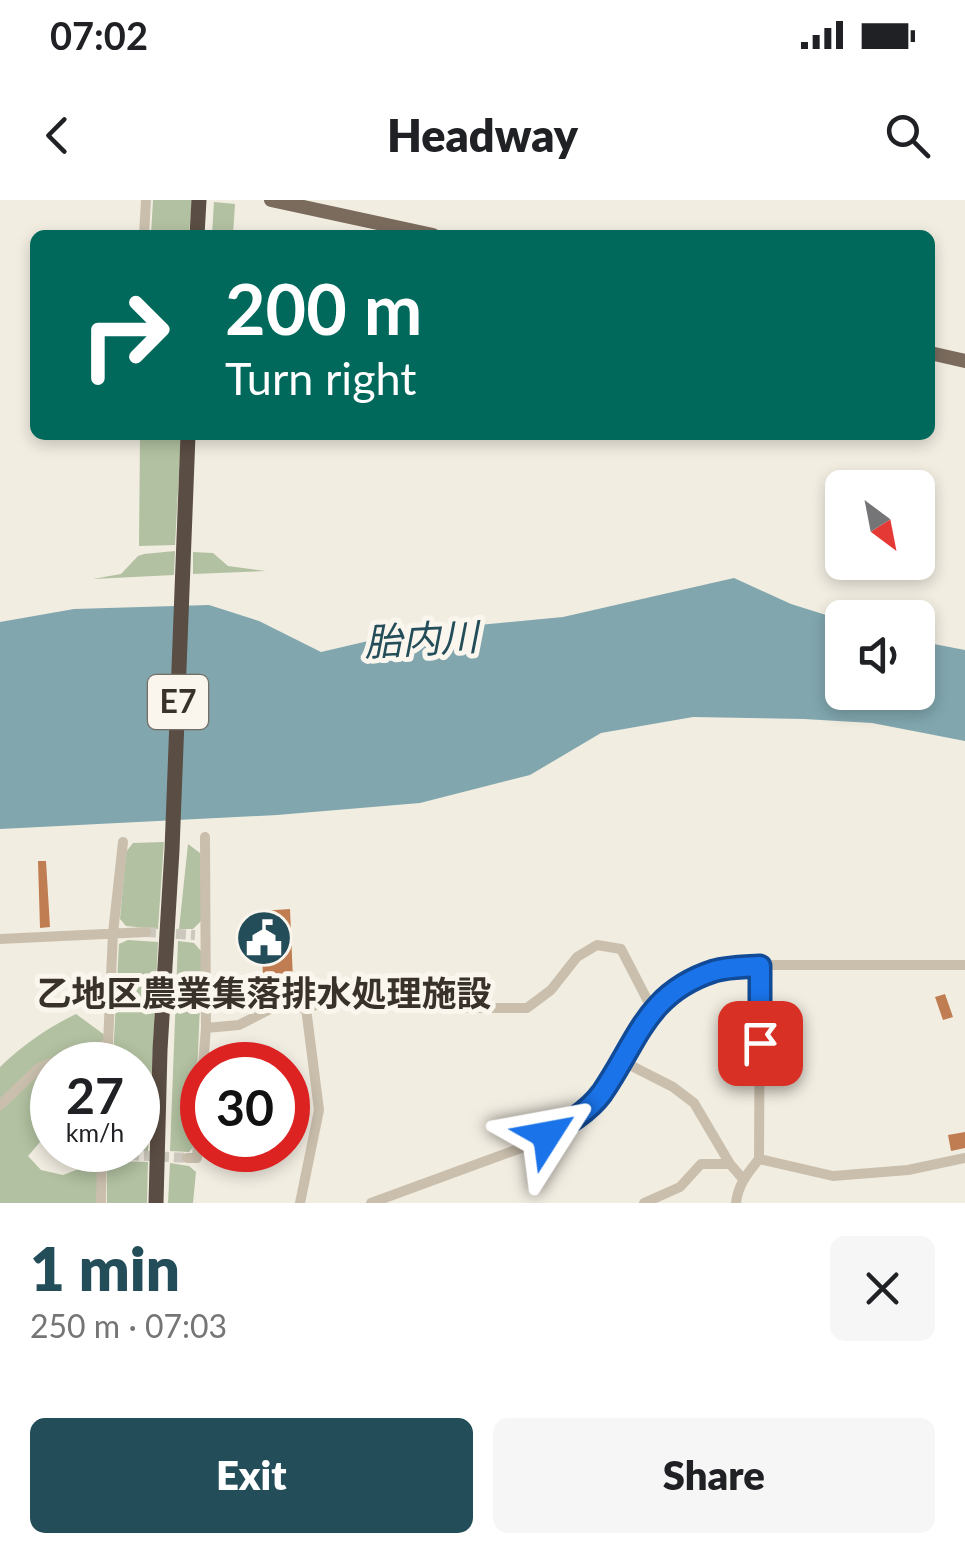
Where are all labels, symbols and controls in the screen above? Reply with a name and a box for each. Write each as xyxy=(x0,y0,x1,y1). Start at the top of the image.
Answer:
text: 07:02 xyxy=(50,12,148,58)
icon: back xyxy=(30,108,85,163)
text: Headway xyxy=(387,108,578,162)
icon: search xyxy=(880,108,935,163)
text: 200 m xyxy=(225,266,422,350)
icon: right xyxy=(60,270,190,400)
text: Turn right xyxy=(225,351,416,405)
north arrow xyxy=(825,470,935,580)
map controls xyxy=(825,470,935,710)
button: sound xyxy=(825,600,935,710)
water label: 胎内川 xyxy=(363,612,483,664)
road number: E7 xyxy=(148,675,208,729)
public building icon: 乙地区農業集落排水処理施設 xyxy=(234,908,294,968)
place label: 乙地区農業集落排水処理施設 xyxy=(36,971,492,1013)
pin xyxy=(718,1001,803,1086)
icon: arrive xyxy=(733,1016,788,1071)
speed limit sign: 30 xyxy=(180,1042,310,1172)
text: 27 xyxy=(66,1065,124,1125)
position arrow xyxy=(495,1083,599,1187)
text: km/h xyxy=(66,1117,124,1147)
text: 1 min xyxy=(30,1232,180,1304)
button: close xyxy=(830,1236,935,1341)
text: 250 m · 07:03 xyxy=(30,1306,227,1345)
button: Exit xyxy=(30,1418,473,1533)
button: Share xyxy=(493,1418,935,1533)

